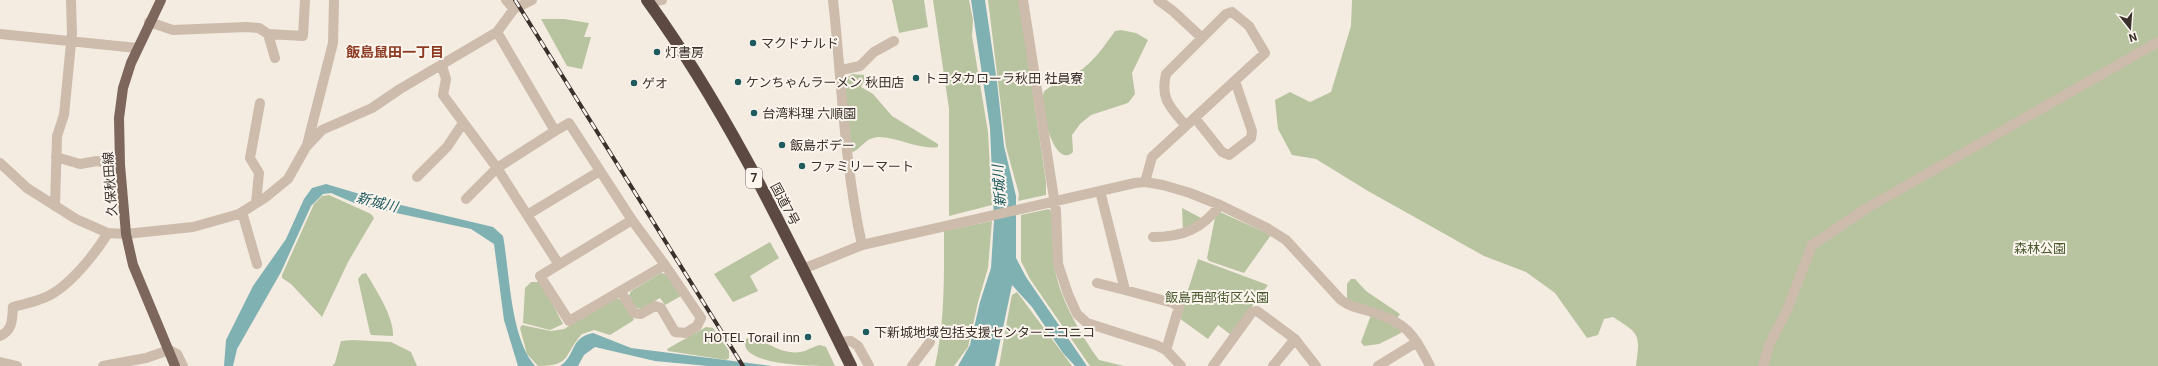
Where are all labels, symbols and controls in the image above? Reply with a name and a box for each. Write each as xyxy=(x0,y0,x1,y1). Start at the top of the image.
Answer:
north arrow xyxy=(2110,8,2150,48)
text: N xyxy=(2127,30,2138,45)
place label: マクドナルド xyxy=(761,36,839,51)
marker: マクドナルド xyxy=(748,38,758,48)
district label: 飯島鼠田一丁目 xyxy=(346,44,444,60)
place label: 灯書房 xyxy=(665,45,704,60)
marker: 灯書房 xyxy=(652,47,662,57)
place label: トヨタカローラ秋田 社員寮 xyxy=(924,71,1083,86)
marker: トヨタカローラ秋田 社員寮 xyxy=(911,73,921,83)
place label: ケンちゃんラーメン 秋田店 xyxy=(746,75,904,90)
place label: ゲオ xyxy=(642,76,668,91)
marker: ケンちゃんラーメン 秋田店 xyxy=(733,77,743,87)
marker: ゲオ xyxy=(629,78,639,88)
place label: 台湾料理 六順園 xyxy=(762,106,856,121)
marker: 台湾料理 六順園 xyxy=(749,108,759,118)
place label: 飯島ボデー xyxy=(790,138,855,153)
marker: 飯島ボデー xyxy=(777,140,787,150)
street label: 久保秋田線 xyxy=(100,151,120,217)
place label: ファミリーマート xyxy=(810,159,914,174)
marker: ファミリーマート xyxy=(797,161,807,171)
water label: 新城川 xyxy=(989,162,1008,208)
road number: 7 xyxy=(746,168,762,188)
street label: 国道7号 xyxy=(768,180,802,228)
water label: 新城川 xyxy=(355,189,401,215)
park label: 森林公園 xyxy=(2014,241,2066,256)
park label: 飯島西部街区公園 xyxy=(1165,290,1269,305)
place label: 下新城地域包括支援センターニコニコ xyxy=(874,325,1095,340)
marker: 下新城地域包括支援センターニコニコ xyxy=(861,327,871,337)
place label: HOTEL Torail inn xyxy=(704,330,800,345)
marker: HOTEL Torail inn xyxy=(803,332,813,342)

